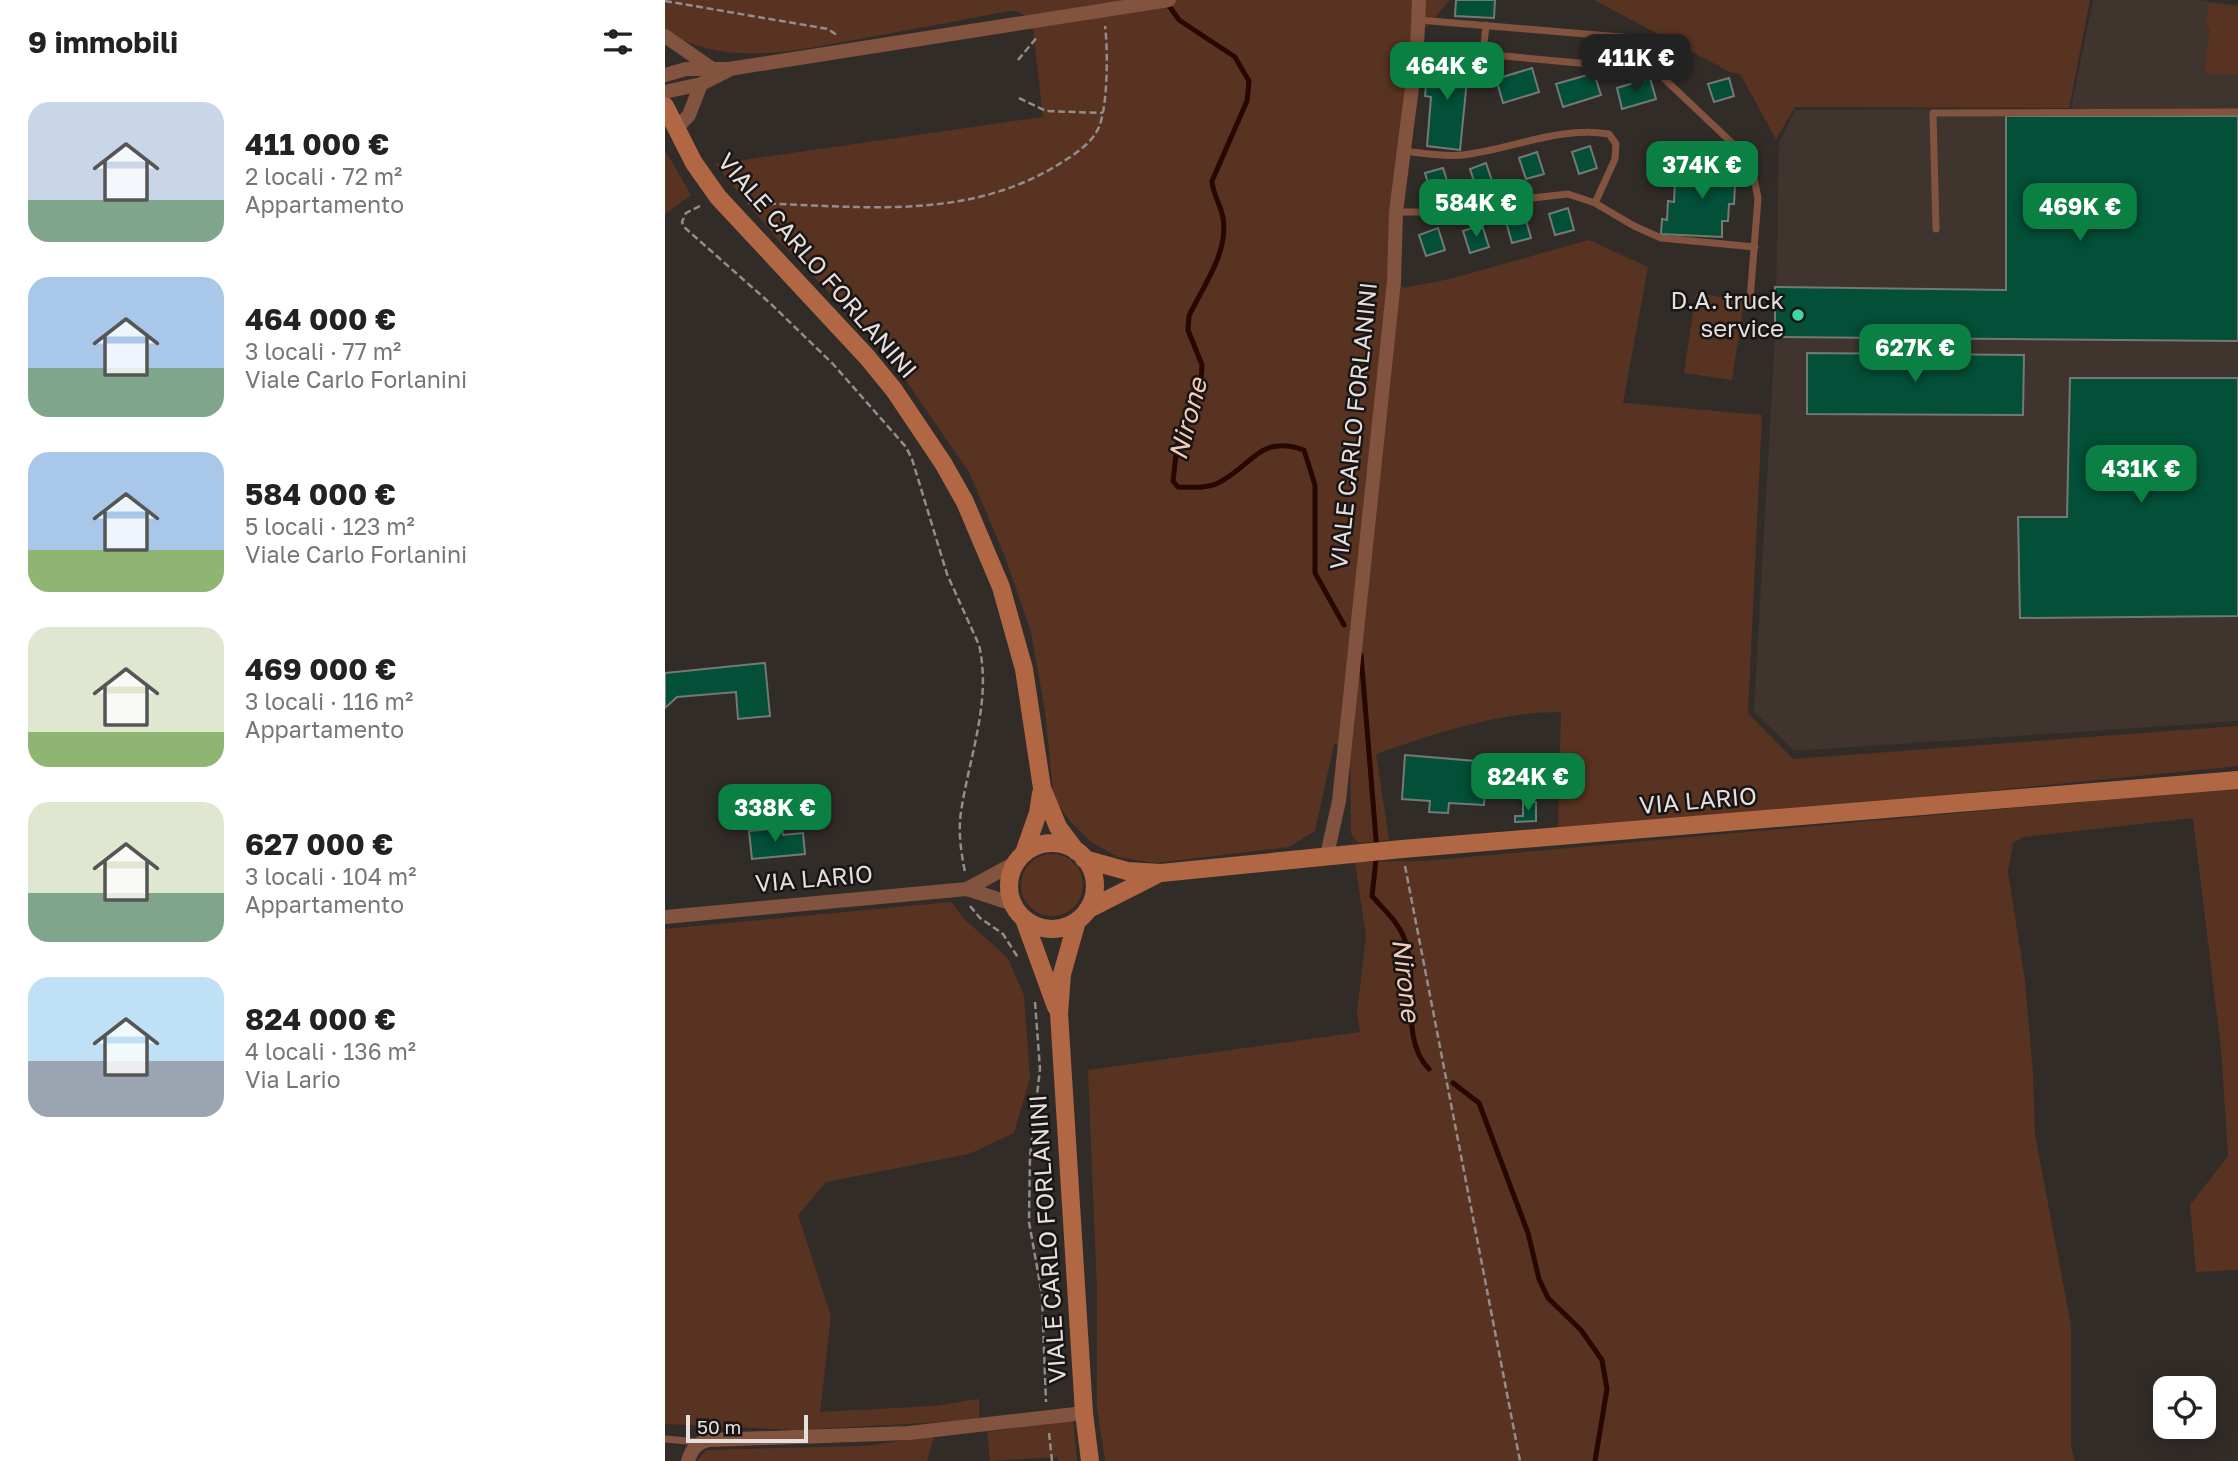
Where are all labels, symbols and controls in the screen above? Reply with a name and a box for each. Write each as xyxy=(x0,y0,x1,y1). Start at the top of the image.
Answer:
icon: filters xyxy=(599,23,637,61)
text: 9 immobili xyxy=(28,24,178,60)
pin: 411K € xyxy=(1579,34,1693,94)
pin: 464K € xyxy=(1390,42,1504,102)
text: 411K € xyxy=(1598,43,1674,71)
text: 464K € xyxy=(1406,51,1488,79)
text: 411 000 € xyxy=(245,126,389,162)
icon: home xyxy=(84,130,168,214)
pin: 374K € xyxy=(1645,142,1759,201)
street label: VIALE CARLO FORLANINI xyxy=(712,146,924,384)
text: 374K € xyxy=(1662,150,1742,178)
text: 2 locali · 72 m² xyxy=(245,162,402,190)
pin: 584K € xyxy=(1419,180,1533,239)
pin: 469K € xyxy=(2023,184,2137,243)
text: 584K € xyxy=(1435,188,1517,216)
text: Appartamento xyxy=(245,190,404,218)
text: 469K € xyxy=(2039,192,2121,220)
street label: VIALE CARLO FORLANINI xyxy=(1323,281,1382,571)
place label: D.A. truck service xyxy=(1671,285,1784,342)
text: 464 000 € xyxy=(245,301,396,337)
icon: home xyxy=(84,305,168,389)
marker: D.A. truck service xyxy=(1790,307,1806,323)
pin: 627K € xyxy=(1858,324,1972,384)
text: 627K € xyxy=(1875,333,1955,361)
text: 3 locali · 77 m² xyxy=(245,337,401,365)
text: Viale Carlo Forlanini xyxy=(245,365,467,393)
water label: Nirone xyxy=(1162,373,1214,463)
pin: 431K € xyxy=(2084,446,2198,505)
text: 431K € xyxy=(2102,454,2180,482)
text: 584 000 € xyxy=(245,476,396,512)
icon: home xyxy=(84,480,168,564)
text: 5 locali · 123 m² xyxy=(245,512,415,540)
text: Viale Carlo Forlanini xyxy=(245,540,467,568)
text: 469 000 € xyxy=(245,651,397,687)
icon: home xyxy=(84,655,168,739)
text: 3 locali · 116 m² xyxy=(245,687,413,715)
text: Appartamento xyxy=(245,715,404,743)
pin: 824K € xyxy=(1471,754,1585,813)
text: 824K € xyxy=(1487,762,1569,790)
street label: VIA LARIO xyxy=(1638,780,1758,819)
pin: 338K € xyxy=(718,784,832,844)
text: 338K € xyxy=(734,793,816,821)
text: 627 000 € xyxy=(245,826,393,862)
icon: home xyxy=(84,830,168,914)
street label: VIA LARIO xyxy=(754,858,874,897)
text: 3 locali · 104 m² xyxy=(245,862,416,890)
text: Appartamento xyxy=(245,890,404,918)
water label: Nirone xyxy=(1386,937,1427,1025)
text: 824 000 € xyxy=(245,1001,396,1037)
icon: home xyxy=(84,1005,168,1089)
text: 4 locali · 136 m² xyxy=(245,1037,416,1065)
text: Via Lario xyxy=(245,1065,341,1093)
street label: VIALE CARLO FORLANINI xyxy=(1022,1094,1071,1384)
map controls xyxy=(2153,1376,2216,1439)
button: locate xyxy=(2153,1376,2216,1439)
scale bar xyxy=(686,1412,809,1444)
text: 50 m xyxy=(697,1415,741,1438)

